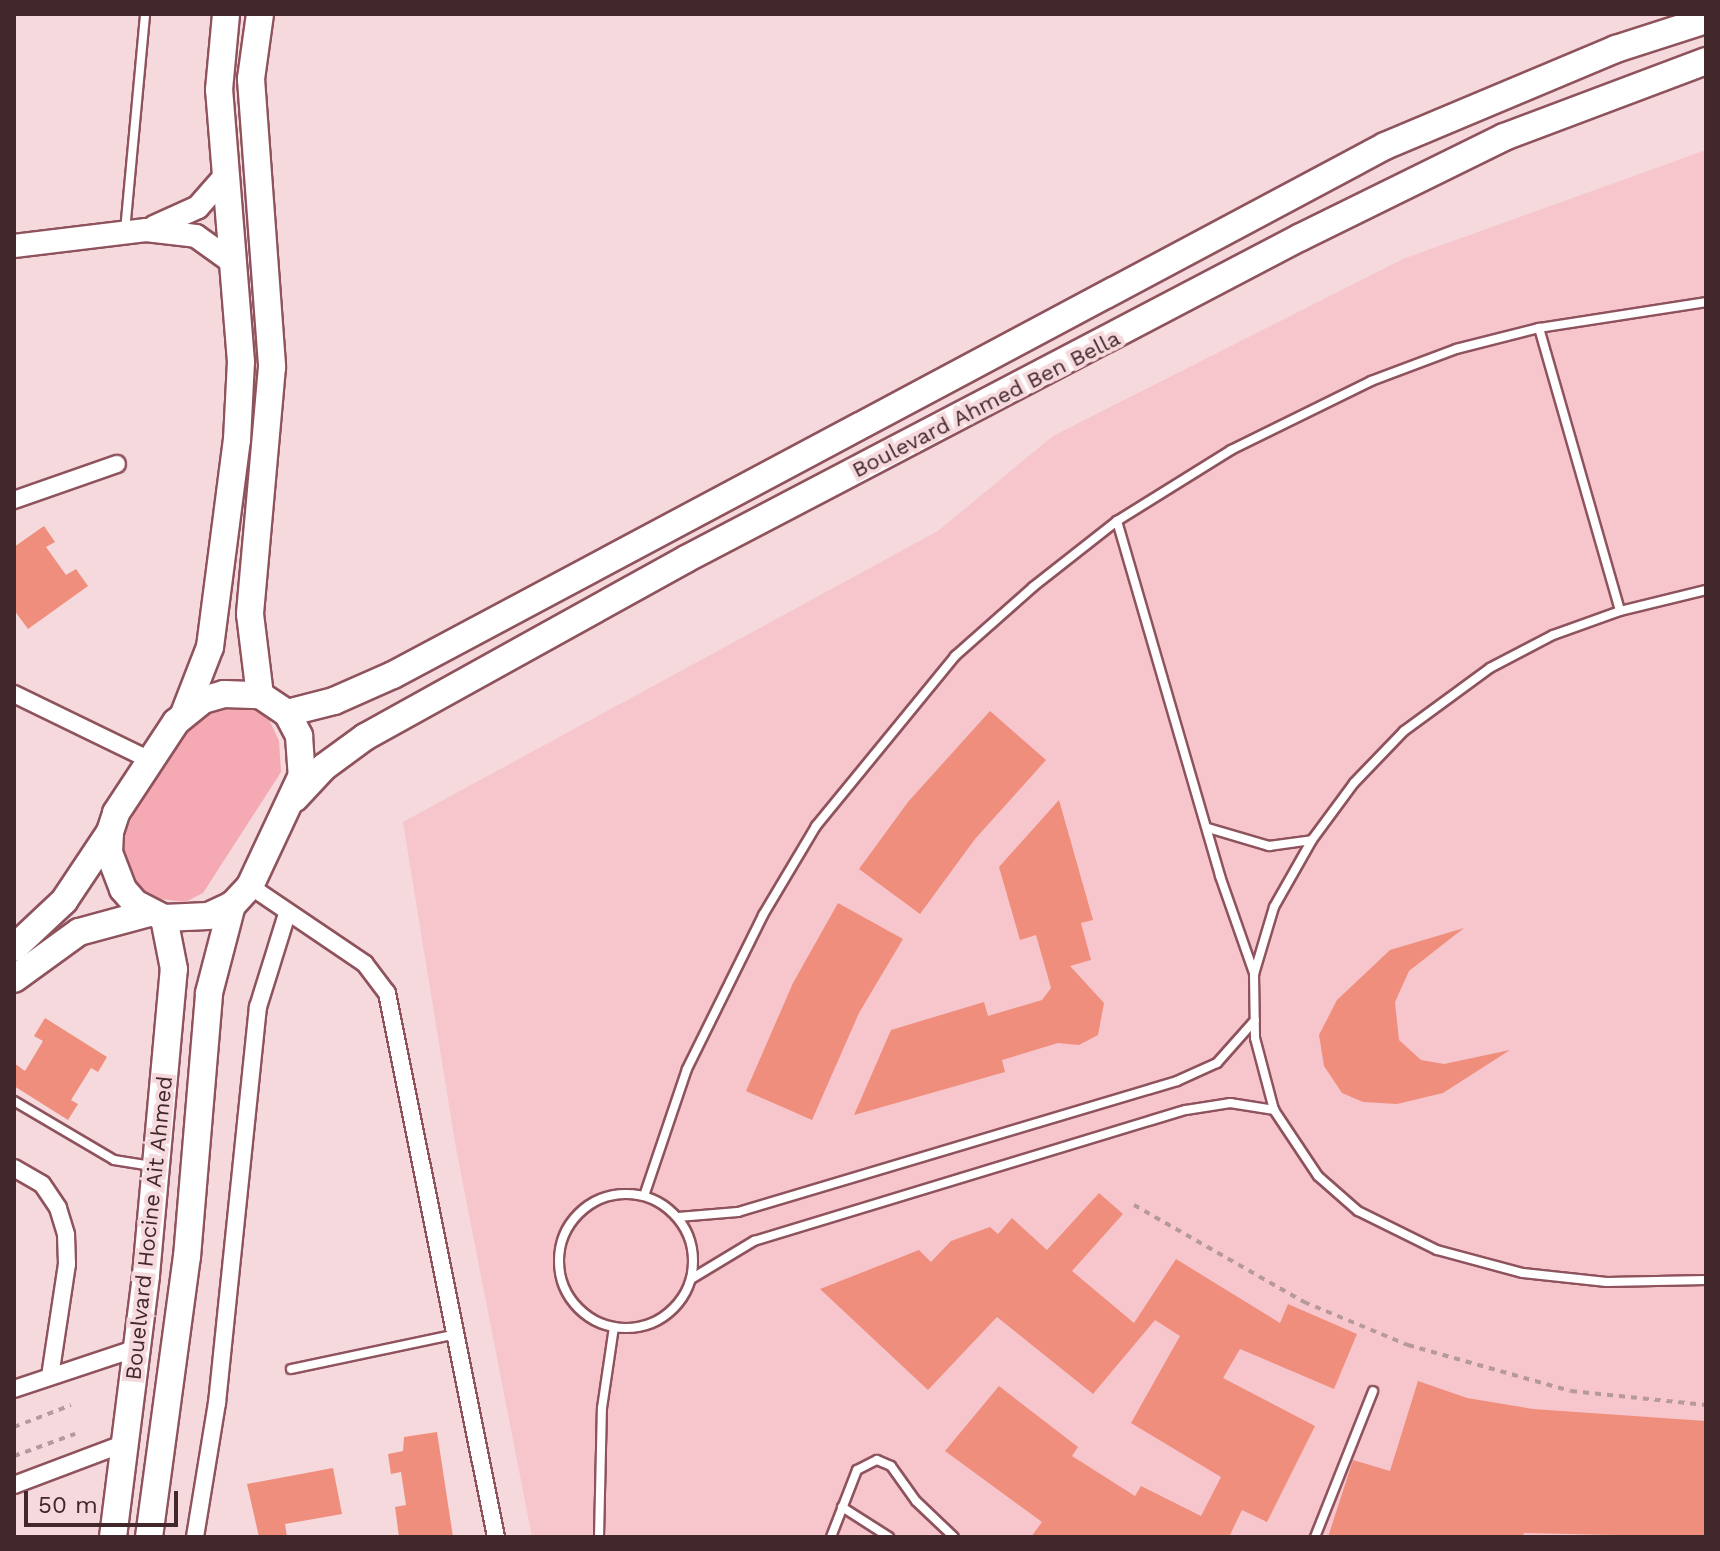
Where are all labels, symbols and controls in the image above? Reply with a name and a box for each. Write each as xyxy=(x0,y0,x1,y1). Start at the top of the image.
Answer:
street label: Boulevard Ahmed Ben Bella xyxy=(847,325,1125,483)
street label: Bouelvard Hocine Ait Ahmed xyxy=(120,1074,178,1382)
scale bar xyxy=(28,1475,182,1525)
text: 50 m xyxy=(38,1491,98,1519)

